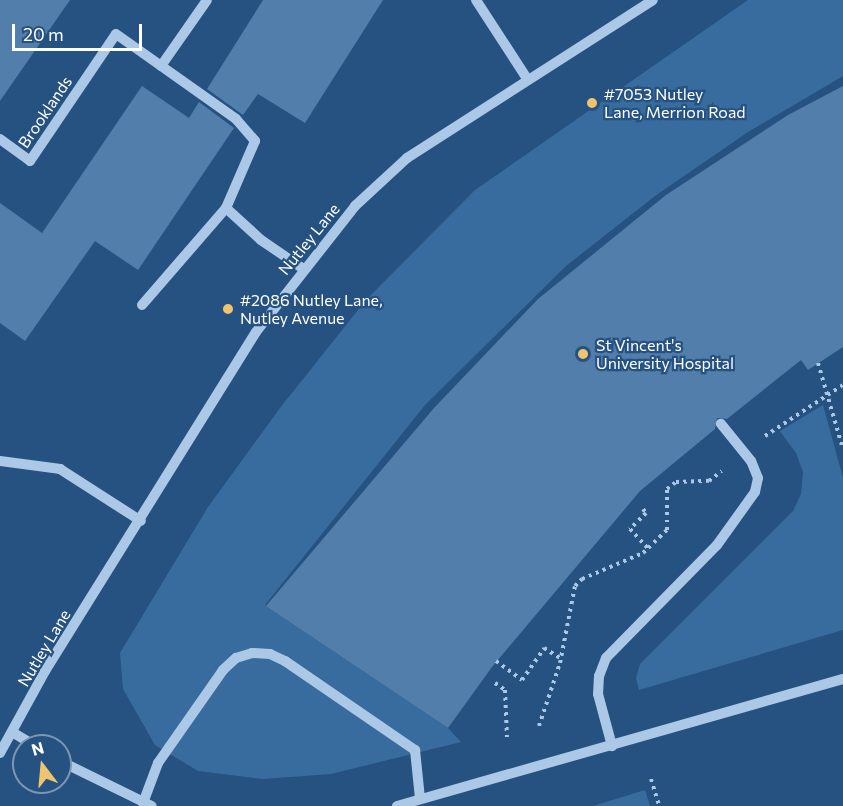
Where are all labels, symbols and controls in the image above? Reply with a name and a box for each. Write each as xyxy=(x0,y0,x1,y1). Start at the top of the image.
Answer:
scale bar xyxy=(15,12,146,50)
text: 20 m xyxy=(23,23,64,45)
street label: Brooklands xyxy=(14,72,76,152)
place label: #7053 Nutley Lane, Merrion Road xyxy=(604,84,746,122)
marker: #7053 Nutley Lane, Merrion Road xyxy=(585,96,599,110)
street label: Nutley Lane xyxy=(274,199,344,279)
place label: #2086 Nutley Lane, Nutley Avenue xyxy=(240,290,383,328)
marker: #2086 Nutley Lane, Nutley Avenue xyxy=(221,302,235,316)
place label: St Vincent's University Hospital xyxy=(596,335,734,373)
marker: St Vincent's University Hospital xyxy=(574,345,592,363)
street label: Nutley Lane xyxy=(14,606,74,690)
north arrow xyxy=(12,734,72,794)
text: N xyxy=(29,737,46,759)

